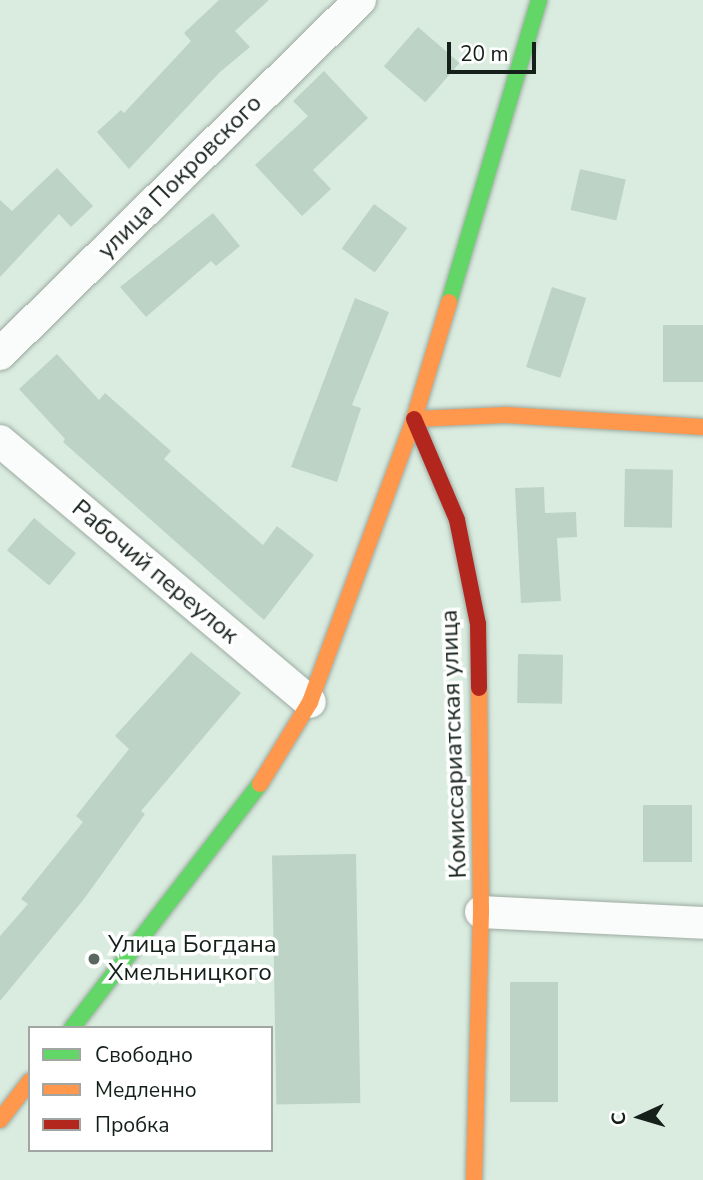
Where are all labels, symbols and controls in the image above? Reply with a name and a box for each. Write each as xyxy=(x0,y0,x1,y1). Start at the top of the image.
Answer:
scale bar xyxy=(451,28,540,72)
text: 20 m xyxy=(460,40,509,68)
street label: улица Покровского xyxy=(92,89,268,265)
street label: Рабочий переулок xyxy=(66,494,244,650)
street label: Комиссариатская улица xyxy=(435,609,473,879)
place label: Улица Богдана Хмельницкого xyxy=(108,931,277,987)
marker: Улица Богдана Хмельницкого xyxy=(86,951,102,967)
legend xyxy=(28,1026,273,1152)
text: Свободно xyxy=(95,1041,193,1069)
text: Медленно xyxy=(95,1076,197,1104)
north arrow xyxy=(605,1082,675,1152)
text: Пробка xyxy=(95,1111,169,1139)
text: С xyxy=(606,1111,632,1126)

